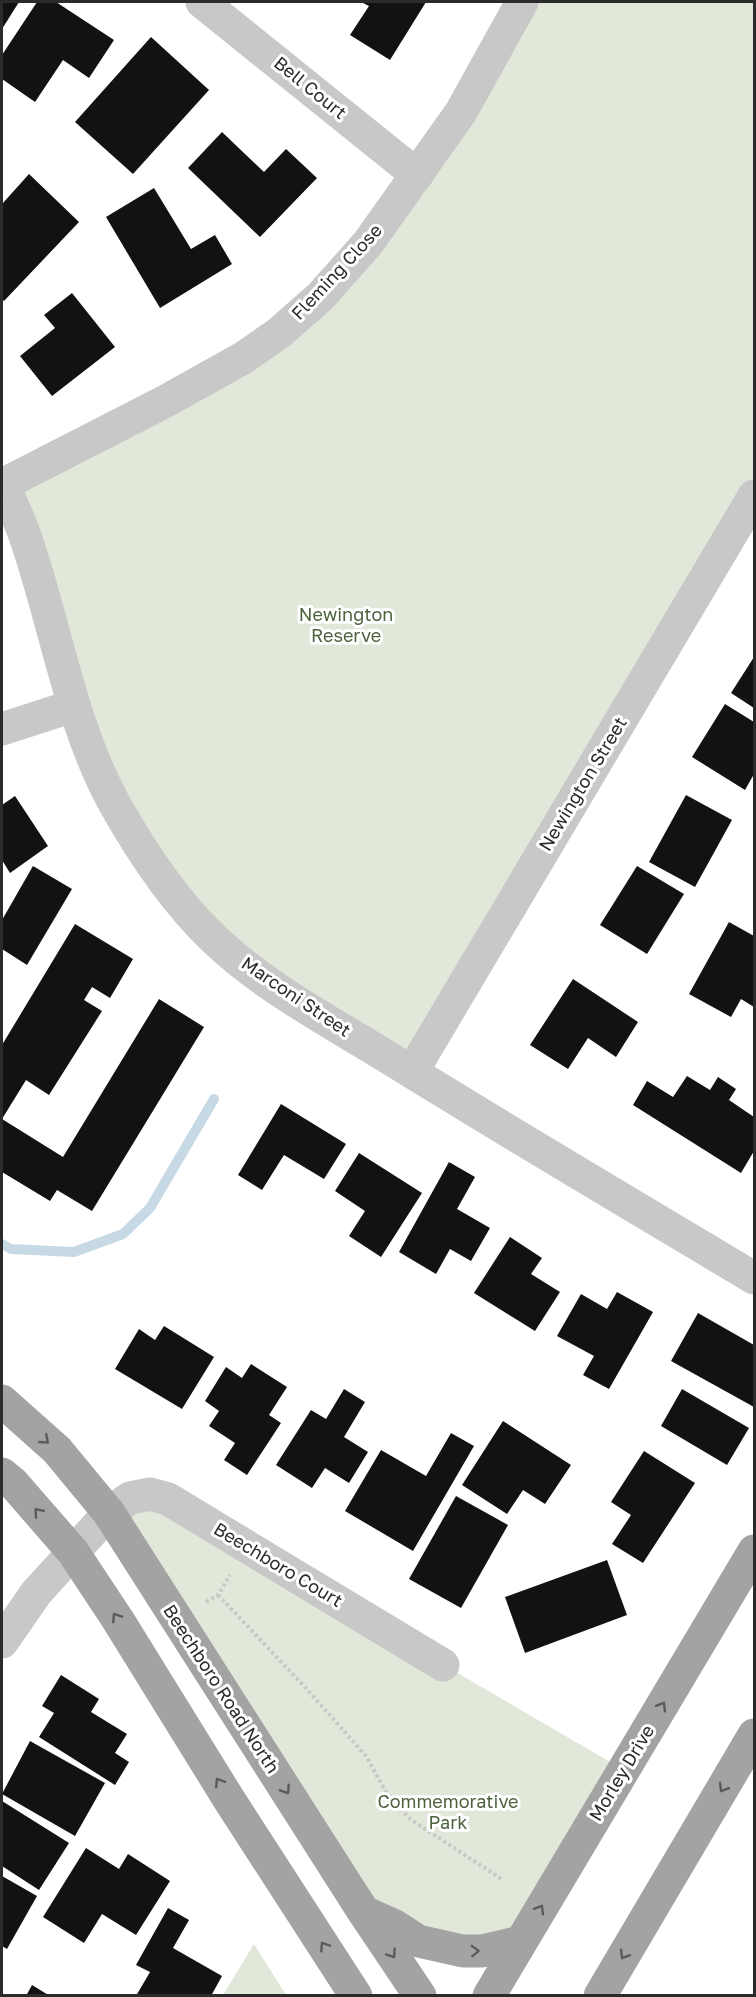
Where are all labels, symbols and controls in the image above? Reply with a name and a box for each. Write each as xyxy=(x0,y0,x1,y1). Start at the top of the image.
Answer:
street label: Bell Court xyxy=(270,51,351,123)
street label: Fleming Close xyxy=(286,219,386,324)
park label: Newington Reserve xyxy=(299,603,393,646)
street label: Newington Street xyxy=(533,713,631,854)
street label: Marconi Street xyxy=(238,952,355,1041)
one-way arrow xyxy=(38,1433,49,1444)
one-way arrow xyxy=(34,1508,45,1519)
street label: Beechboro Court xyxy=(210,1517,347,1611)
street label: Beechboro Road North xyxy=(159,1600,285,1777)
one-way arrow xyxy=(112,1612,123,1623)
one-way arrow xyxy=(655,1702,666,1712)
street label: Morley Drive xyxy=(584,1720,658,1825)
one-way arrow xyxy=(214,1778,226,1788)
one-way arrow xyxy=(719,1782,731,1792)
one-way arrow xyxy=(279,1784,290,1795)
park label: Commemorative Park xyxy=(377,1790,519,1833)
one-way arrow xyxy=(533,1905,544,1915)
one-way arrow xyxy=(320,1942,331,1953)
one-way arrow xyxy=(471,1944,480,1957)
one-way arrow xyxy=(385,1947,396,1958)
one-way arrow xyxy=(619,1949,631,1959)

